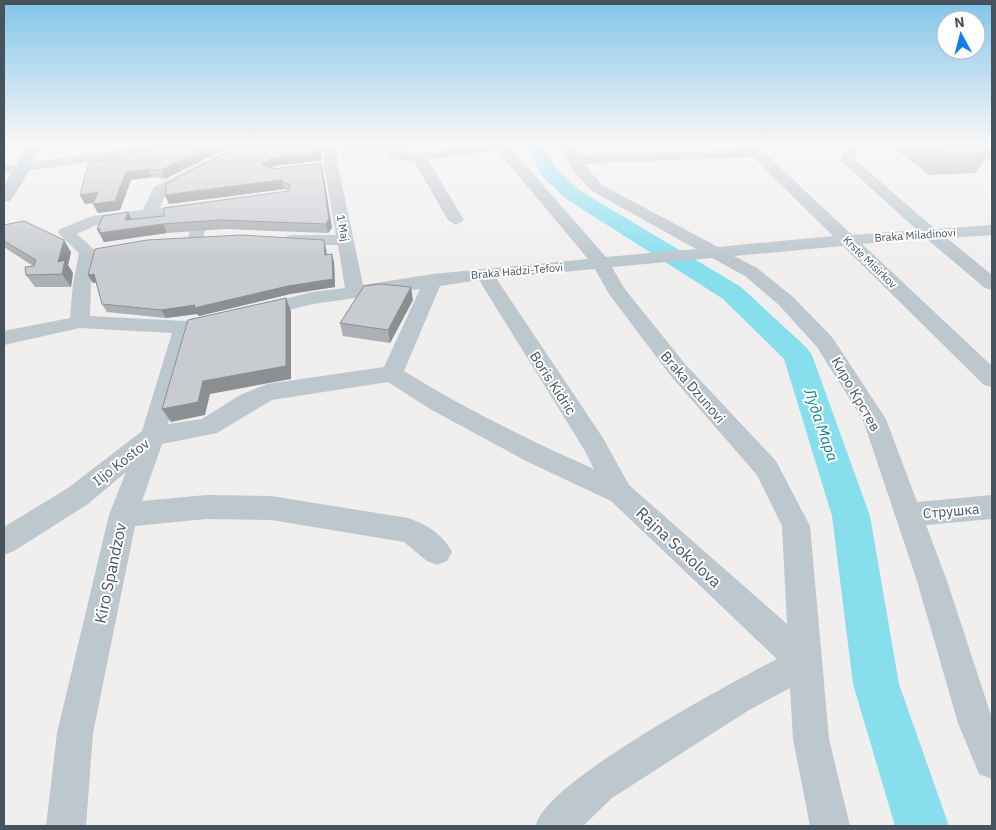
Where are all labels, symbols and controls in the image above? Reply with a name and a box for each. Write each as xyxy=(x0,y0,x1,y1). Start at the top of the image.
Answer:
north arrow xyxy=(936,10,986,60)
text: N xyxy=(953,13,966,32)
street label: 1 Maj xyxy=(334,214,352,242)
street label: Braka Miladinovi xyxy=(874,225,956,245)
street label: Krste Misirkov xyxy=(840,233,900,292)
street label: Braka Hadzi-Tefovi xyxy=(470,260,564,282)
street label: Braka Dzunovi xyxy=(657,347,729,427)
street label: Boris Kidric xyxy=(526,348,580,418)
street label: Киро Крстев xyxy=(827,354,885,434)
water label: Луда Мара xyxy=(800,385,843,464)
street label: Iljo Kostov xyxy=(89,434,153,490)
street label: Струшка xyxy=(922,500,980,522)
street label: Rajna Sokolova xyxy=(632,503,726,592)
street label: Kiro Spandzov xyxy=(90,521,130,625)

